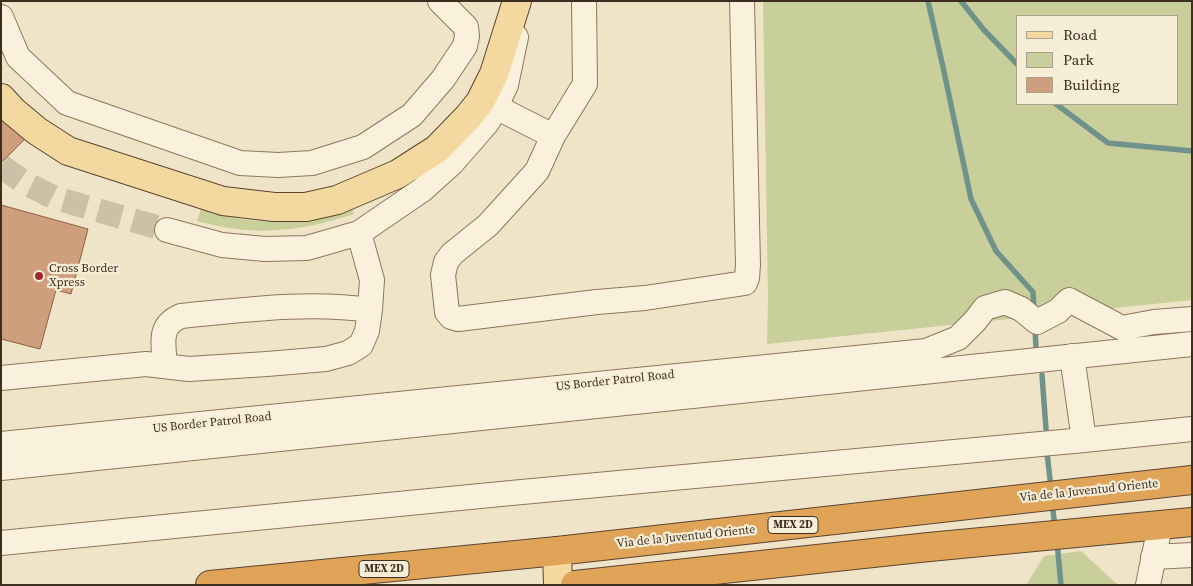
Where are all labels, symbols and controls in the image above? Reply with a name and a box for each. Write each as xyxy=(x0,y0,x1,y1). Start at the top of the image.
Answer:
legend xyxy=(1016,15,1178,105)
text: Road xyxy=(1063,24,1097,45)
text: Park xyxy=(1063,49,1094,70)
text: Building xyxy=(1063,74,1120,95)
place label: Cross Border Xpress xyxy=(49,262,118,290)
marker: Cross Border Xpress xyxy=(33,270,45,282)
street label: US Border Patrol Road xyxy=(555,368,675,394)
street label: US Border Patrol Road xyxy=(152,410,272,436)
street label: Via de la Juventud Oriente xyxy=(1019,477,1159,505)
road number: MEX 2D xyxy=(768,516,818,534)
street label: Via de la Juventud Oriente xyxy=(616,523,756,551)
road number: MEX 2D xyxy=(359,560,409,578)

